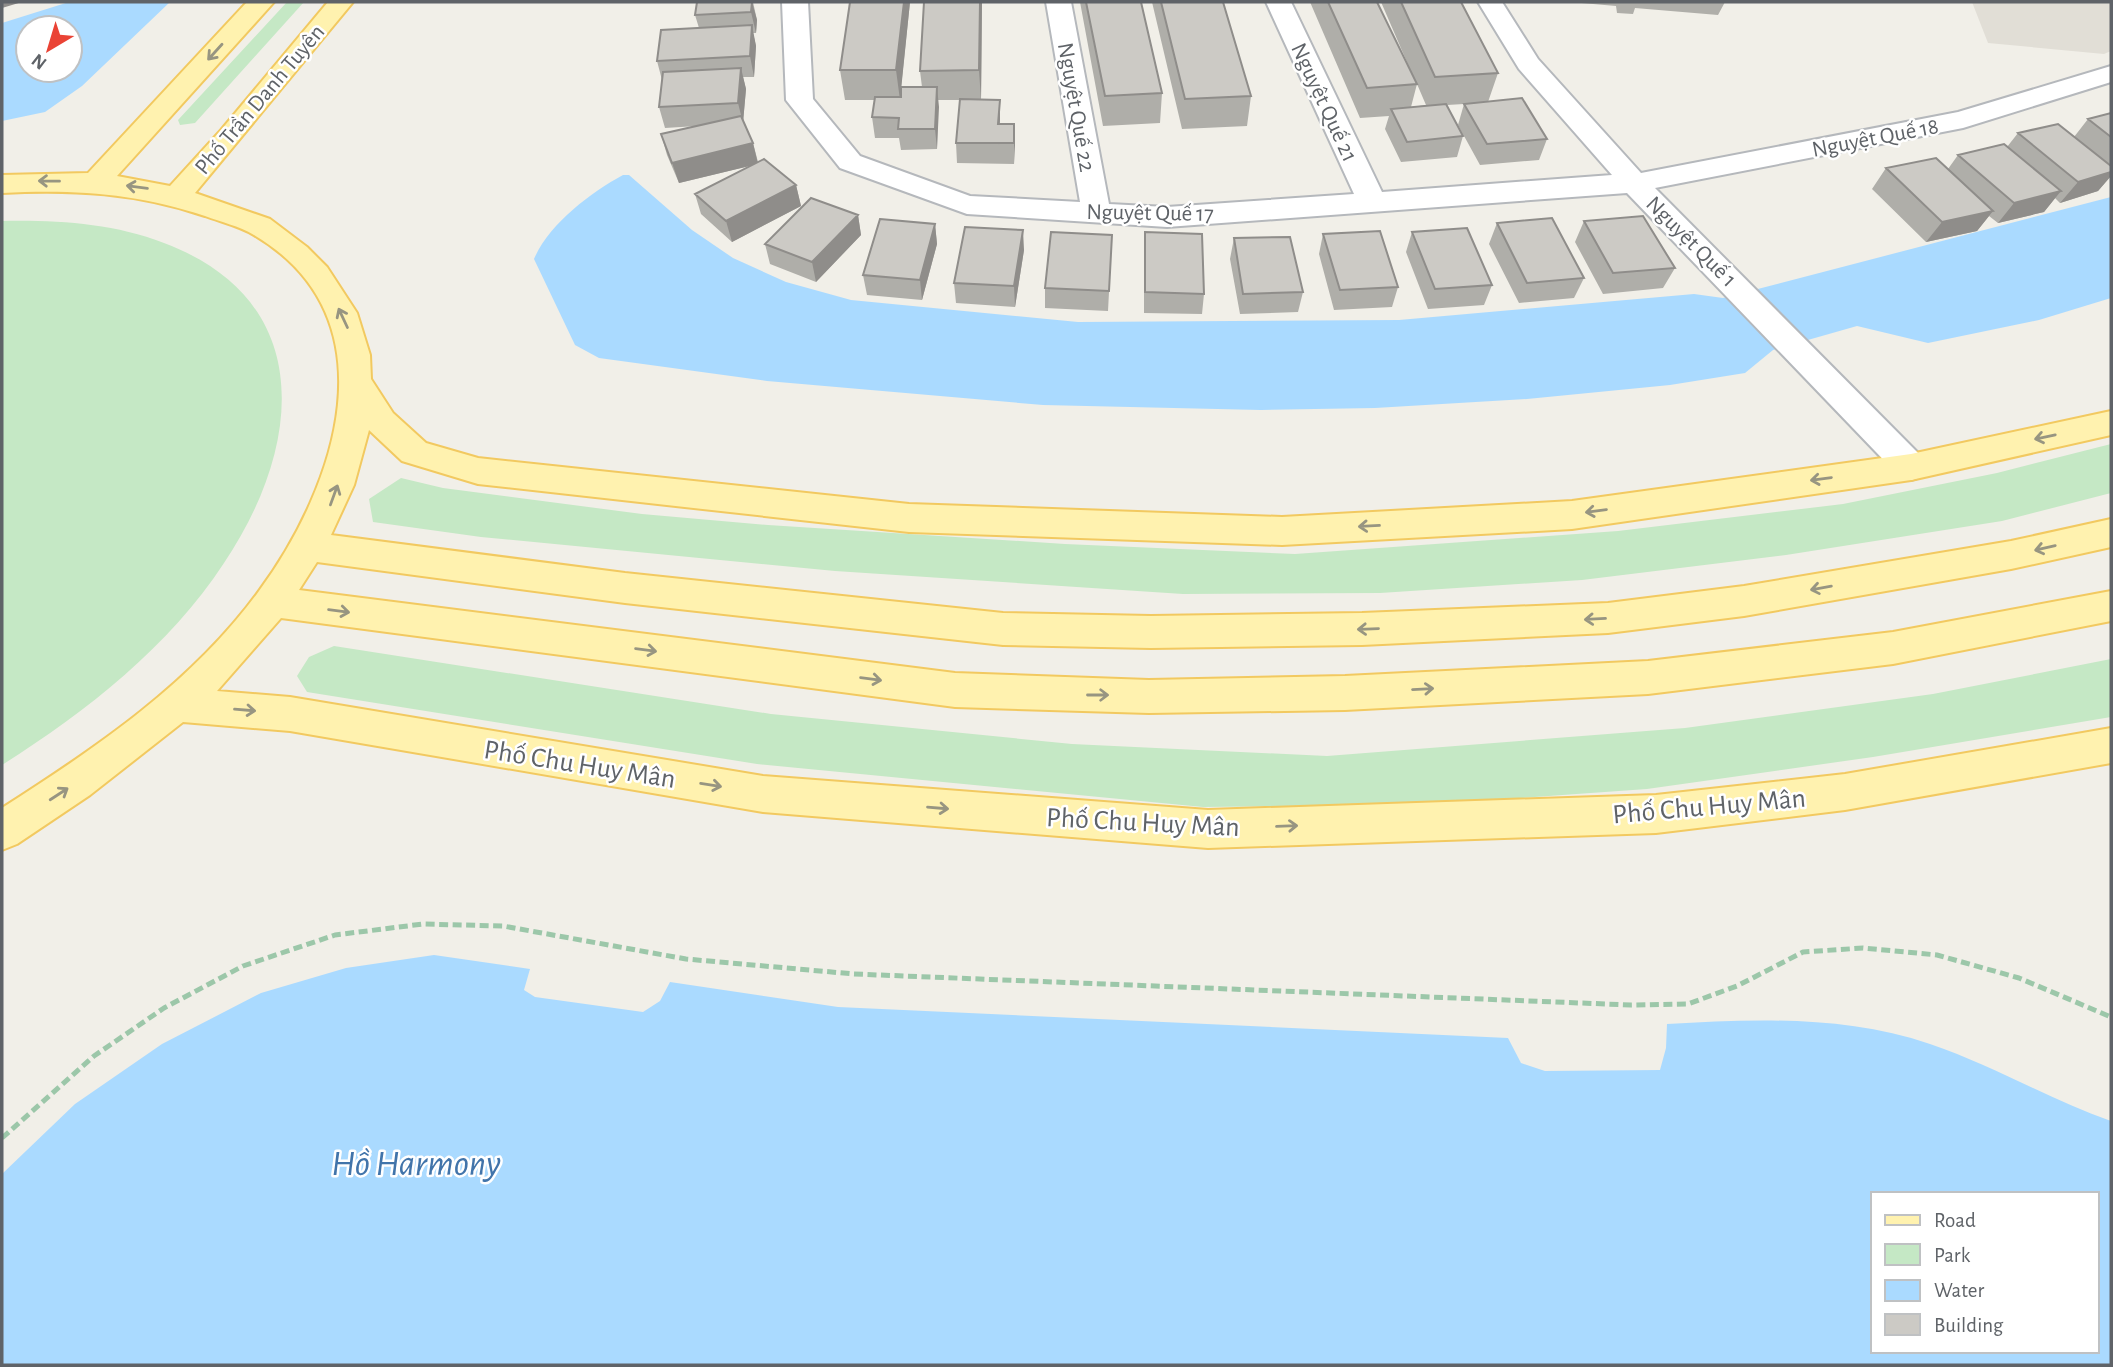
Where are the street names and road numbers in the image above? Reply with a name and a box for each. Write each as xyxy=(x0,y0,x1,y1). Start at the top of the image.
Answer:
street label: Phố Trần Danh Tuyên xyxy=(191,21,329,179)
street label: Nguyệt Quế 21 xyxy=(1286,40,1361,166)
street label: Nguyệt Quế 22 xyxy=(1053,41,1098,174)
street label: Nguyệt Quế 18 xyxy=(1810,115,1941,162)
street label: Nguyệt Quế 1 xyxy=(1641,192,1741,292)
street label: Nguyệt Quế 17 xyxy=(1086,201,1214,226)
street label: Phố Chu Huy Mân xyxy=(482,736,678,794)
street label: Phố Chu Huy Mân xyxy=(1611,785,1807,829)
street label: Phố Chu Huy Mân xyxy=(1045,804,1240,842)

